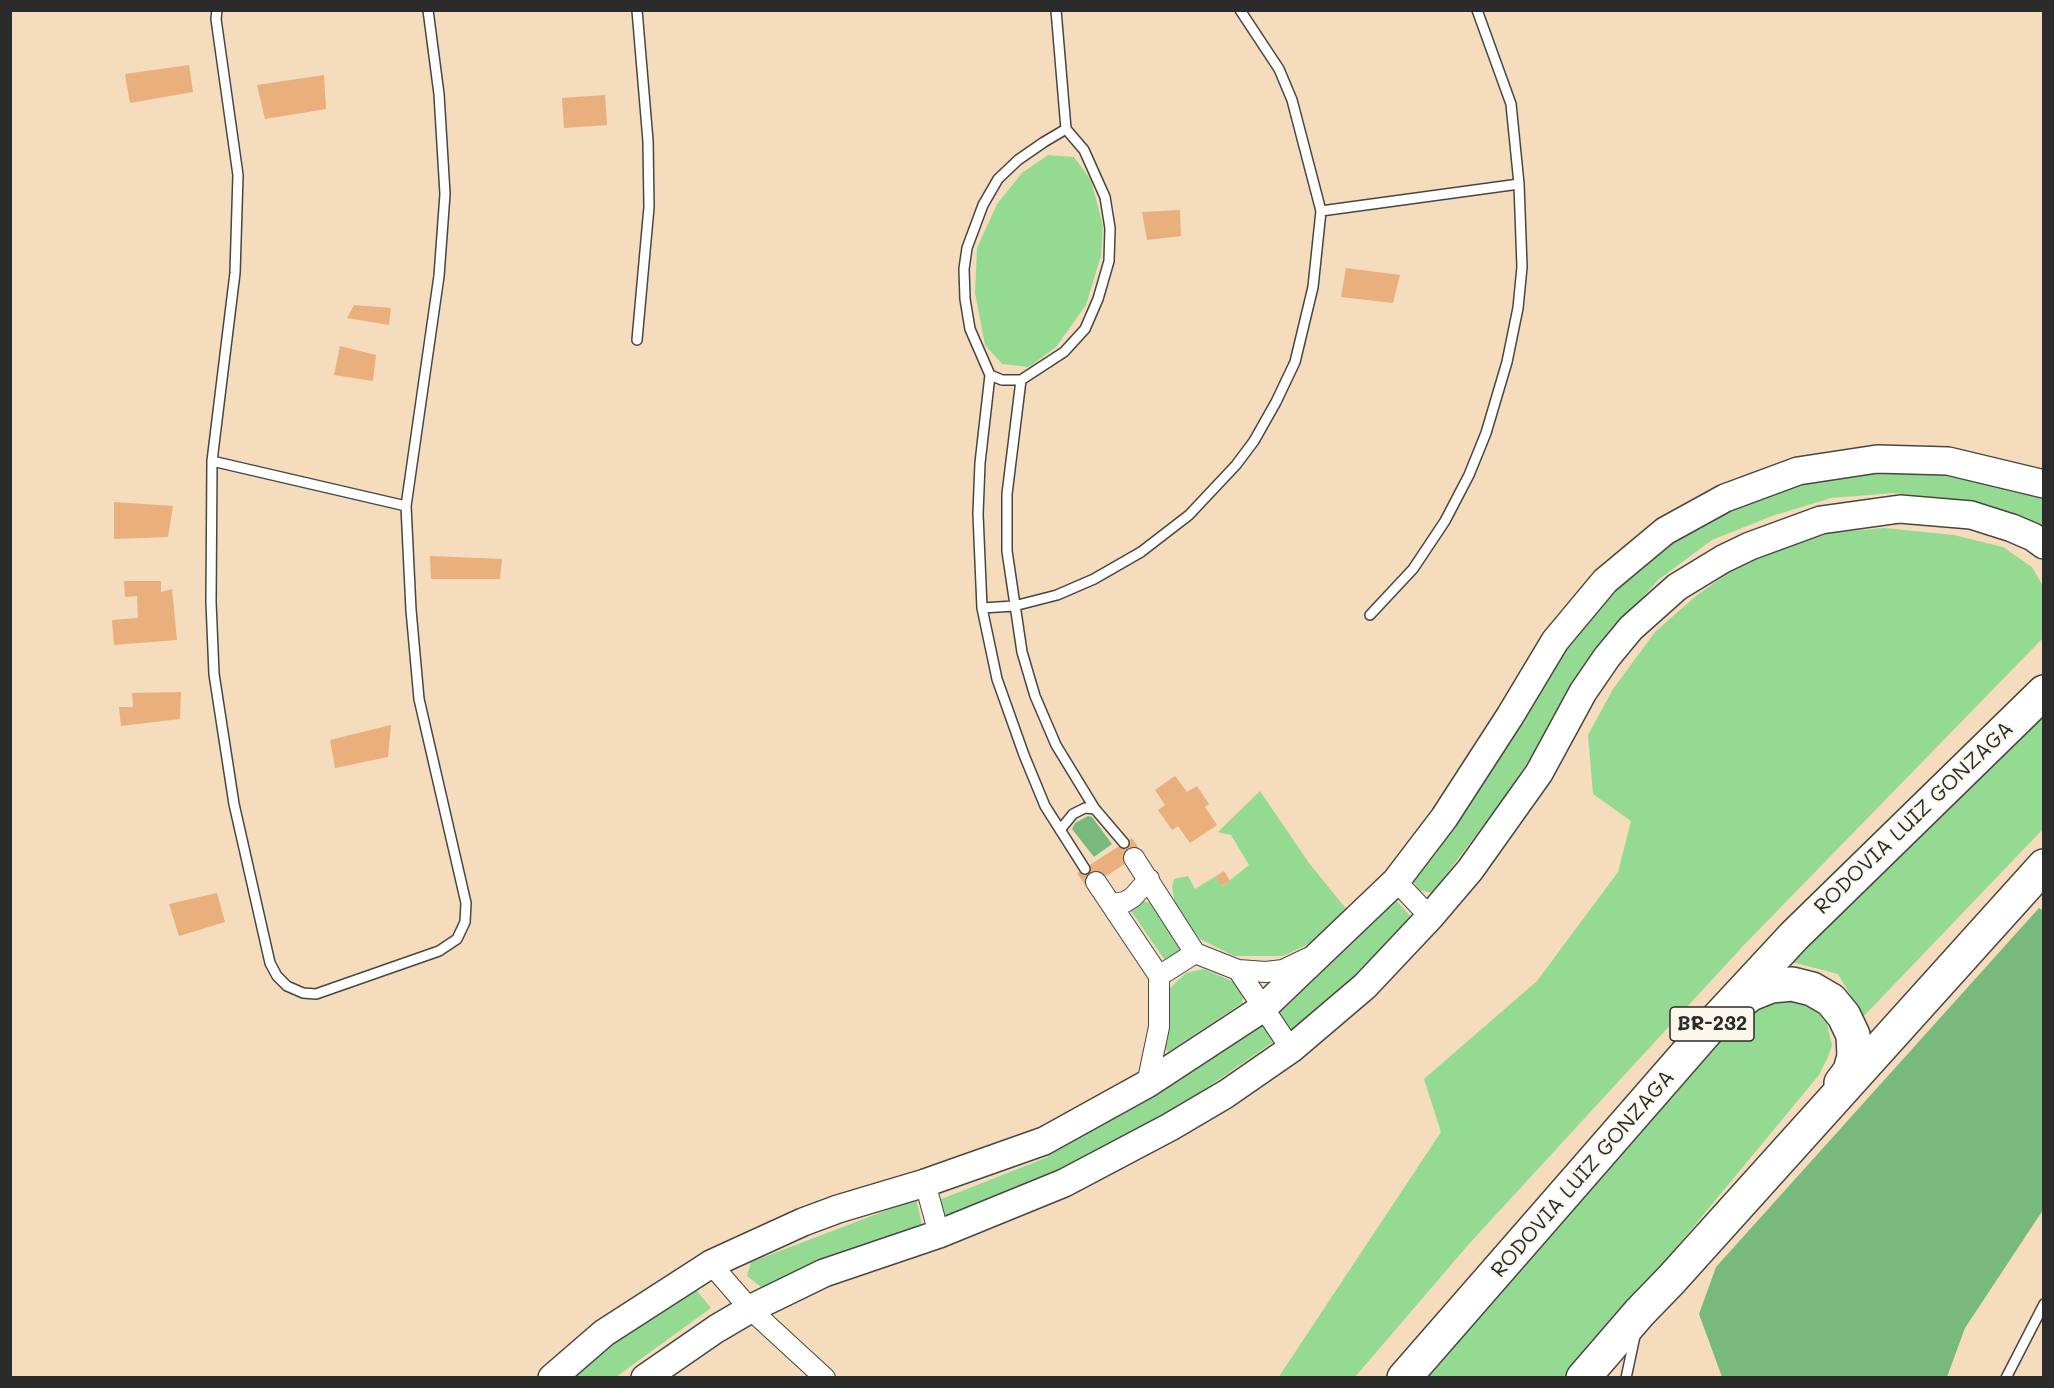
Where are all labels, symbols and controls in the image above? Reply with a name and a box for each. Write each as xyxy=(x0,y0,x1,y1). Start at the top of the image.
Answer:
street label: RODOVIA LUIZ GONZAGA xyxy=(1809,716,2019,920)
road number: BR-232 xyxy=(1670,1007,1754,1041)
street label: RODOVIA LUIZ GONZAGA xyxy=(1486,1065,1680,1283)

